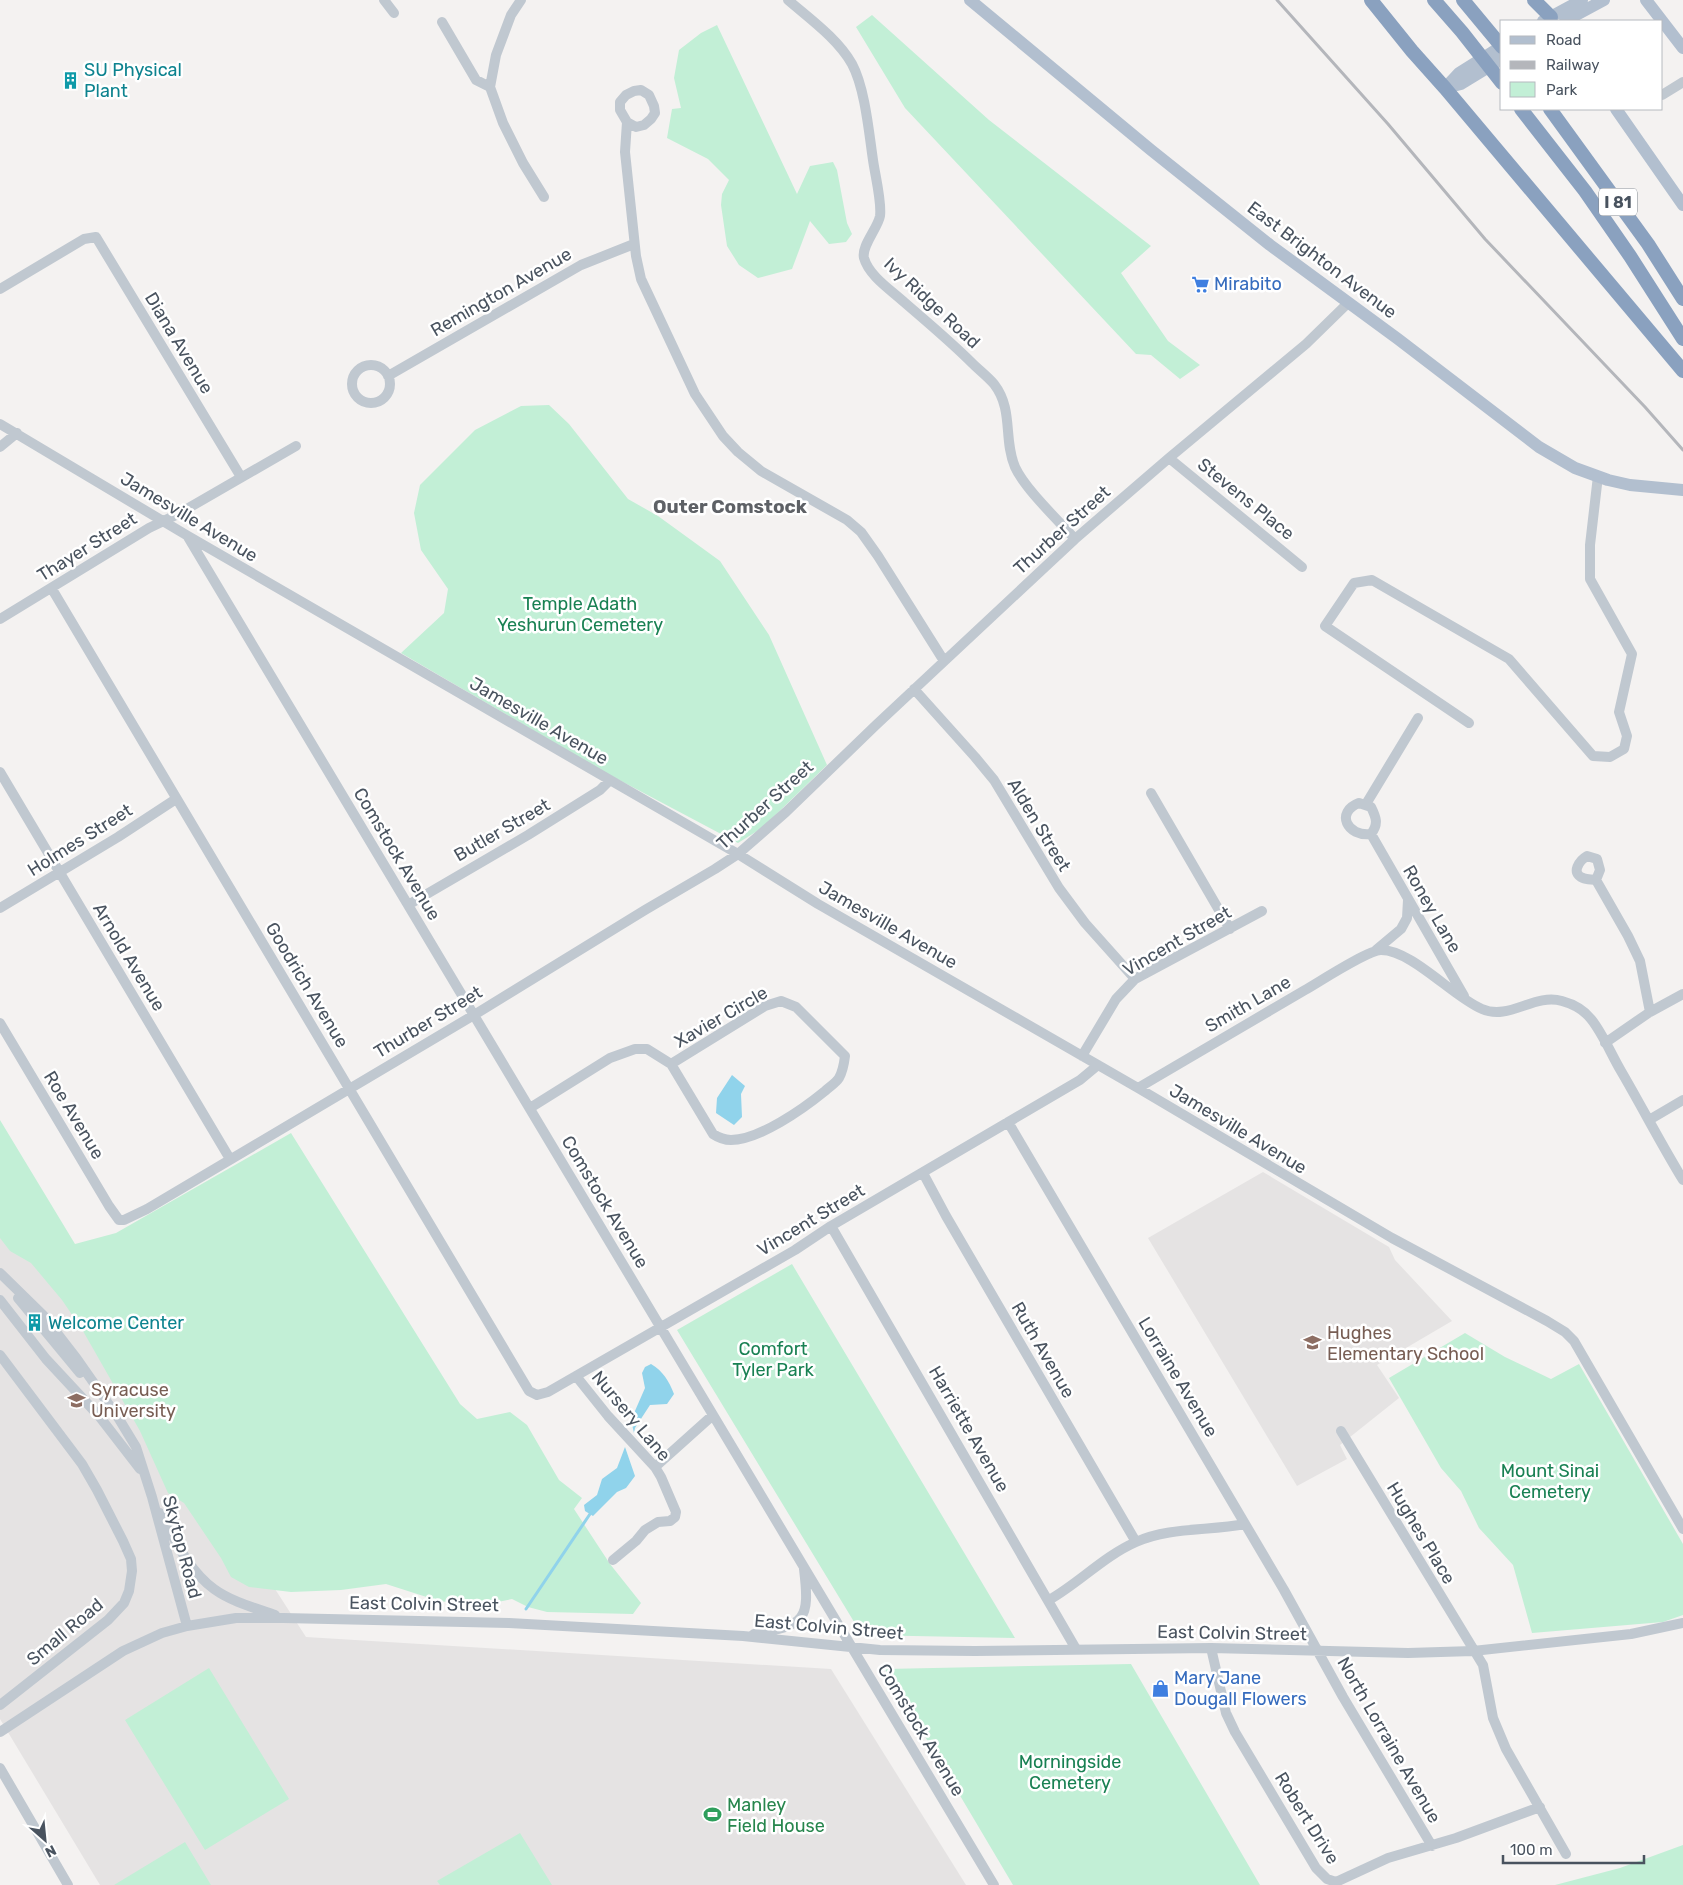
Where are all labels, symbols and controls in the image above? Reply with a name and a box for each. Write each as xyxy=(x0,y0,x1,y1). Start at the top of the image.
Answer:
legend xyxy=(1500,20,1663,110)
text: Road xyxy=(1546,31,1582,49)
text: Railway xyxy=(1546,56,1600,74)
place label: SU Physical Plant xyxy=(84,59,182,102)
building icon: SU Physical Plant xyxy=(60,70,80,90)
text: Park xyxy=(1546,81,1577,99)
road number: I 81 xyxy=(1599,188,1637,216)
street label: East Brighton Avenue xyxy=(1243,197,1401,323)
street label: Remington Avenue xyxy=(427,243,575,341)
street label: Ivy Ridge Road xyxy=(879,253,985,353)
place label: Mirabito xyxy=(1214,273,1282,295)
supermarket icon: Mirabito xyxy=(1190,274,1210,294)
street label: Diana Avenue xyxy=(140,288,218,398)
street label: Stevens Place xyxy=(1193,453,1299,545)
street label: Jamesville Avenue xyxy=(116,467,262,567)
street label: Thurber Street xyxy=(1009,481,1115,579)
district label: Outer Comstock xyxy=(653,495,807,518)
street label: Thayer Street xyxy=(33,508,141,586)
park label: Temple Adath Yeshurun Cemetery xyxy=(497,593,663,636)
street label: Jamesville Avenue xyxy=(466,672,612,770)
street label: Thurber Street xyxy=(712,756,818,854)
street label: Alden Street xyxy=(1003,775,1075,875)
street label: Comstock Avenue xyxy=(349,784,445,924)
street label: Butler Street xyxy=(450,794,554,866)
street label: Holmes Street xyxy=(24,799,136,881)
street label: Roney Lane xyxy=(1398,861,1466,957)
street label: Jamesville Avenue xyxy=(815,876,961,974)
street label: Arnold Avenue xyxy=(88,899,170,1015)
street label: Vincent Street xyxy=(1119,901,1235,981)
street label: Goodrich Avenue xyxy=(261,918,353,1052)
street label: Smith Lane xyxy=(1201,971,1295,1037)
street label: Thurber Street xyxy=(370,981,486,1063)
street label: Xavier Circle xyxy=(671,982,771,1052)
street label: Roe Avenue xyxy=(39,1067,109,1163)
street label: Jamesville Avenue xyxy=(1165,1079,1311,1179)
street label: Comstock Avenue xyxy=(557,1132,653,1272)
street label: Vincent Street xyxy=(753,1179,869,1261)
street label: Ruth Avenue xyxy=(1007,1298,1079,1402)
place label: Welcome Center xyxy=(48,1312,184,1334)
building icon: Welcome Center xyxy=(24,1313,44,1333)
street label: Lorraine Avenue xyxy=(1134,1313,1222,1441)
place label: Hughes Elementary School xyxy=(1327,1322,1484,1365)
school or university icon: Hughes Elementary School xyxy=(1303,1333,1323,1353)
park label: Comfort Tyler Park xyxy=(732,1338,815,1381)
street label: Harriette Avenue xyxy=(924,1362,1014,1496)
street label: Nursery Lane xyxy=(587,1366,675,1466)
place label: Syracuse University xyxy=(91,1379,176,1422)
school or university icon: Syracuse University xyxy=(67,1390,87,1410)
park label: Mount Sinai Cemetery xyxy=(1501,1460,1599,1503)
street label: Hughes Place xyxy=(1382,1478,1460,1588)
street label: Skytop Road xyxy=(158,1493,206,1601)
street label: East Colvin Street xyxy=(349,1592,499,1616)
street label: Small Road xyxy=(22,1594,108,1670)
street label: East Colvin Street xyxy=(753,1610,905,1644)
street label: East Colvin Street xyxy=(1157,1621,1307,1645)
street label: North Lorraine Avenue xyxy=(1332,1653,1446,1827)
street label: Comstock Avenue xyxy=(873,1660,969,1800)
place label: Mary Jane Dougall Flowers xyxy=(1174,1667,1307,1710)
shop icon: Mary Jane Dougall Flowers xyxy=(1150,1678,1170,1698)
park label: Morningside Cemetery xyxy=(1019,1751,1121,1794)
street label: Robert Drive xyxy=(1270,1768,1344,1868)
place label: Manley Field House xyxy=(727,1794,825,1837)
sports icon: Manley Field House xyxy=(703,1805,723,1825)
north arrow xyxy=(20,1815,70,1865)
scale bar xyxy=(1503,1832,1644,1864)
text: N xyxy=(42,1841,59,1861)
text: 100 m xyxy=(1510,1841,1552,1859)

